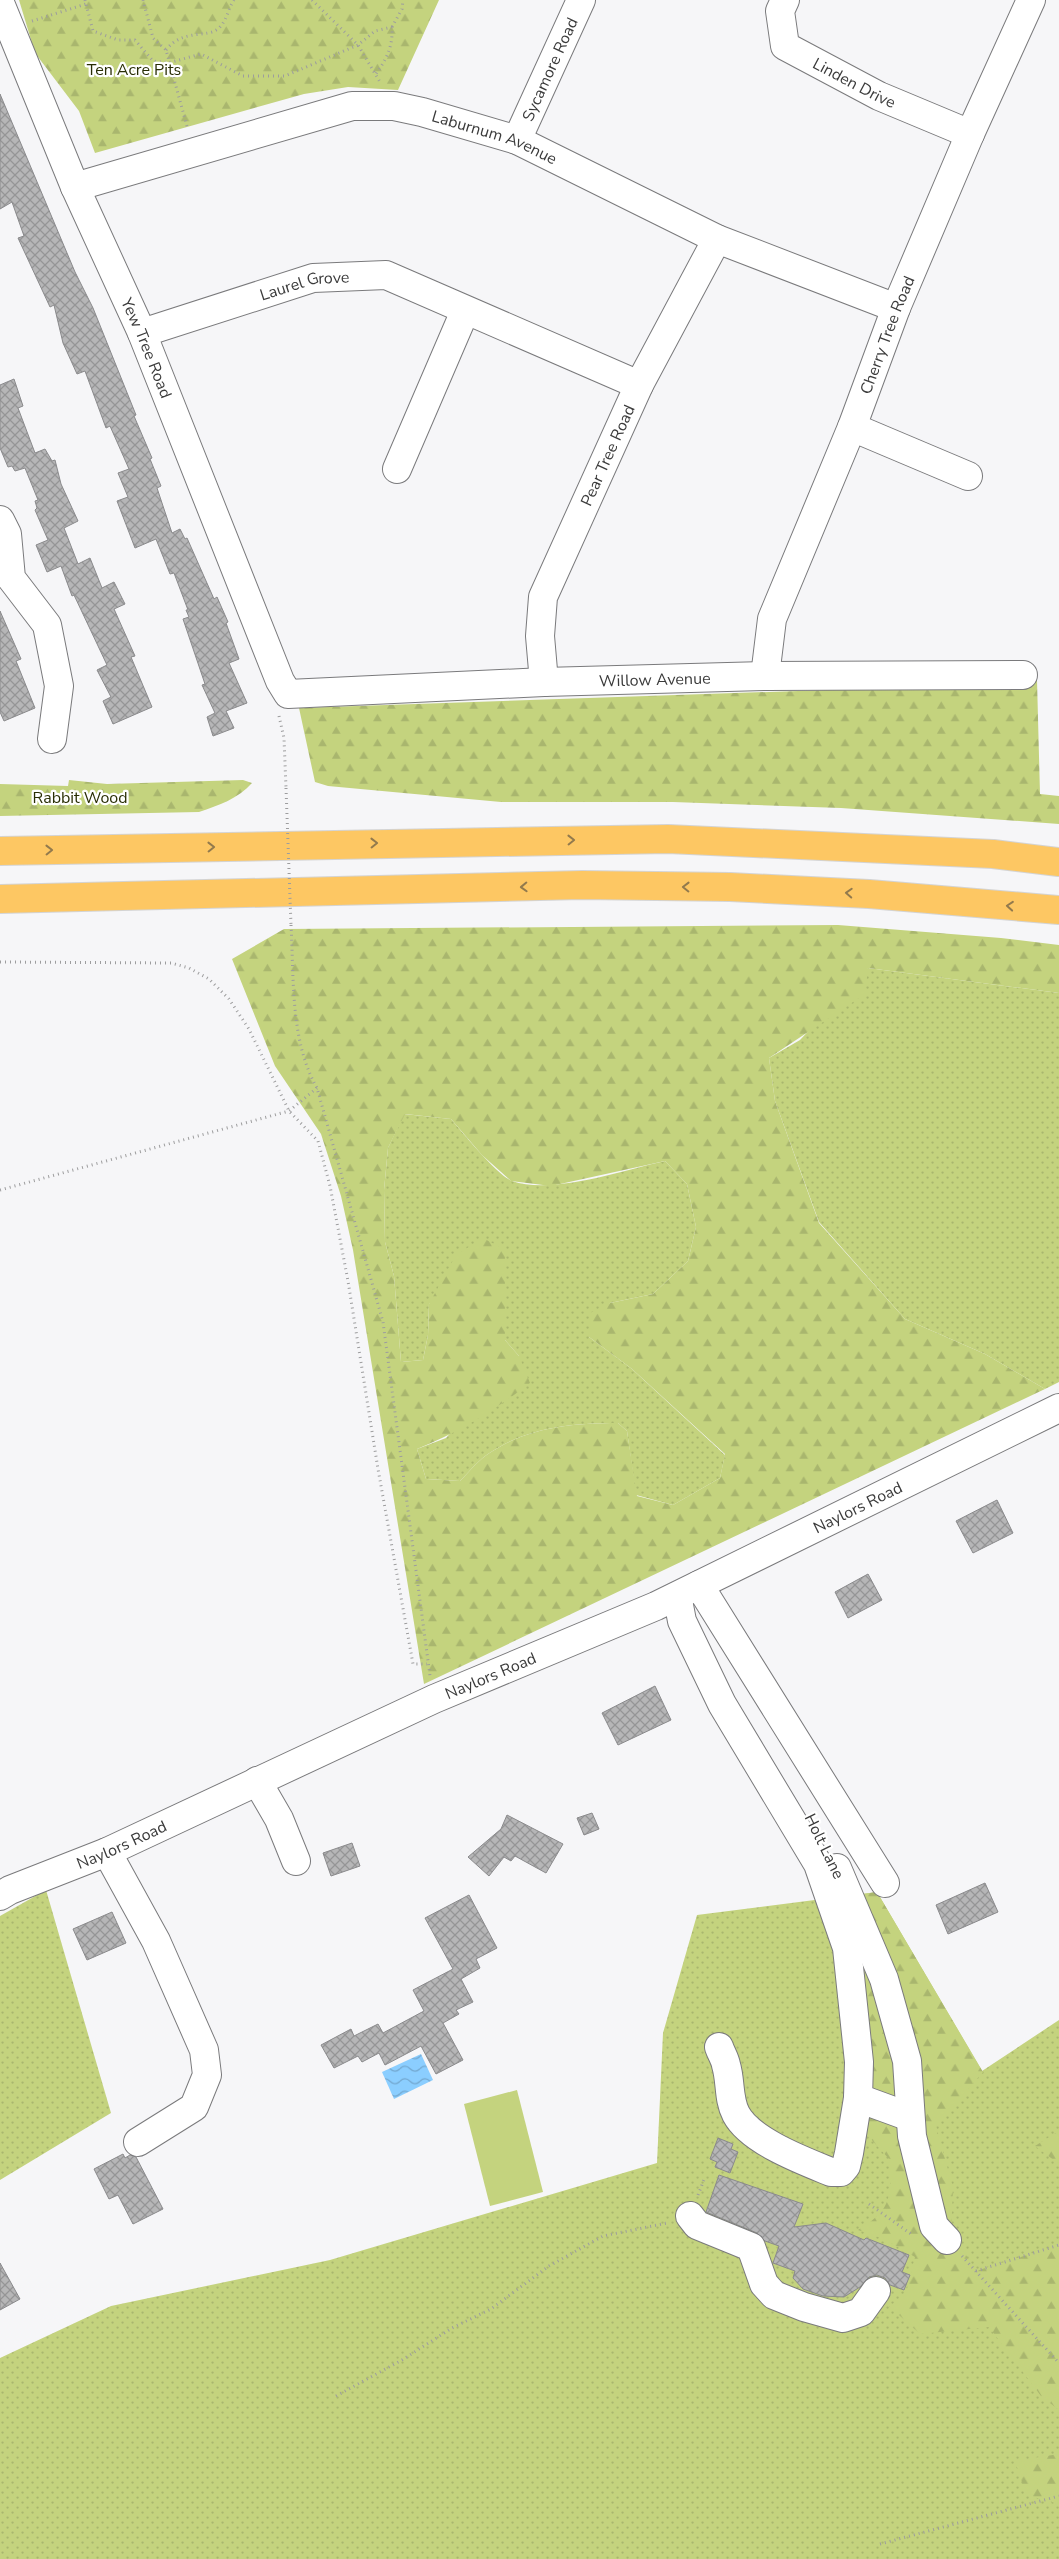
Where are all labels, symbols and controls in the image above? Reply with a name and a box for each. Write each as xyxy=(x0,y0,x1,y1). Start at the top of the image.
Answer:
street label: Sycamore Road xyxy=(517,14,584,125)
street label: Linden Drive xyxy=(809,53,899,114)
park label: Ten Acre Pits xyxy=(87,59,181,81)
street label: Laburnum Avenue xyxy=(429,106,560,170)
street label: Laurel Grove xyxy=(257,267,350,306)
street label: Cherry Tree Road xyxy=(855,273,920,397)
street label: Yew Tree Road xyxy=(115,294,177,402)
street label: Pear Tree Road xyxy=(576,401,641,510)
street label: Willow Avenue xyxy=(599,667,711,693)
park label: Rabbit Wood xyxy=(32,787,128,809)
one-way arrow xyxy=(568,835,575,845)
one-way arrow xyxy=(370,838,378,848)
one-way arrow xyxy=(207,841,215,852)
one-way arrow xyxy=(45,845,53,856)
one-way arrow xyxy=(519,882,527,892)
one-way arrow xyxy=(682,882,690,892)
one-way arrow xyxy=(844,887,852,898)
one-way arrow xyxy=(1006,901,1014,912)
street label: Naylors Road xyxy=(810,1477,906,1539)
street label: Naylors Road xyxy=(442,1647,540,1705)
street label: Holt Lane xyxy=(799,1810,849,1883)
street label: Naylors Road xyxy=(73,1816,171,1875)

